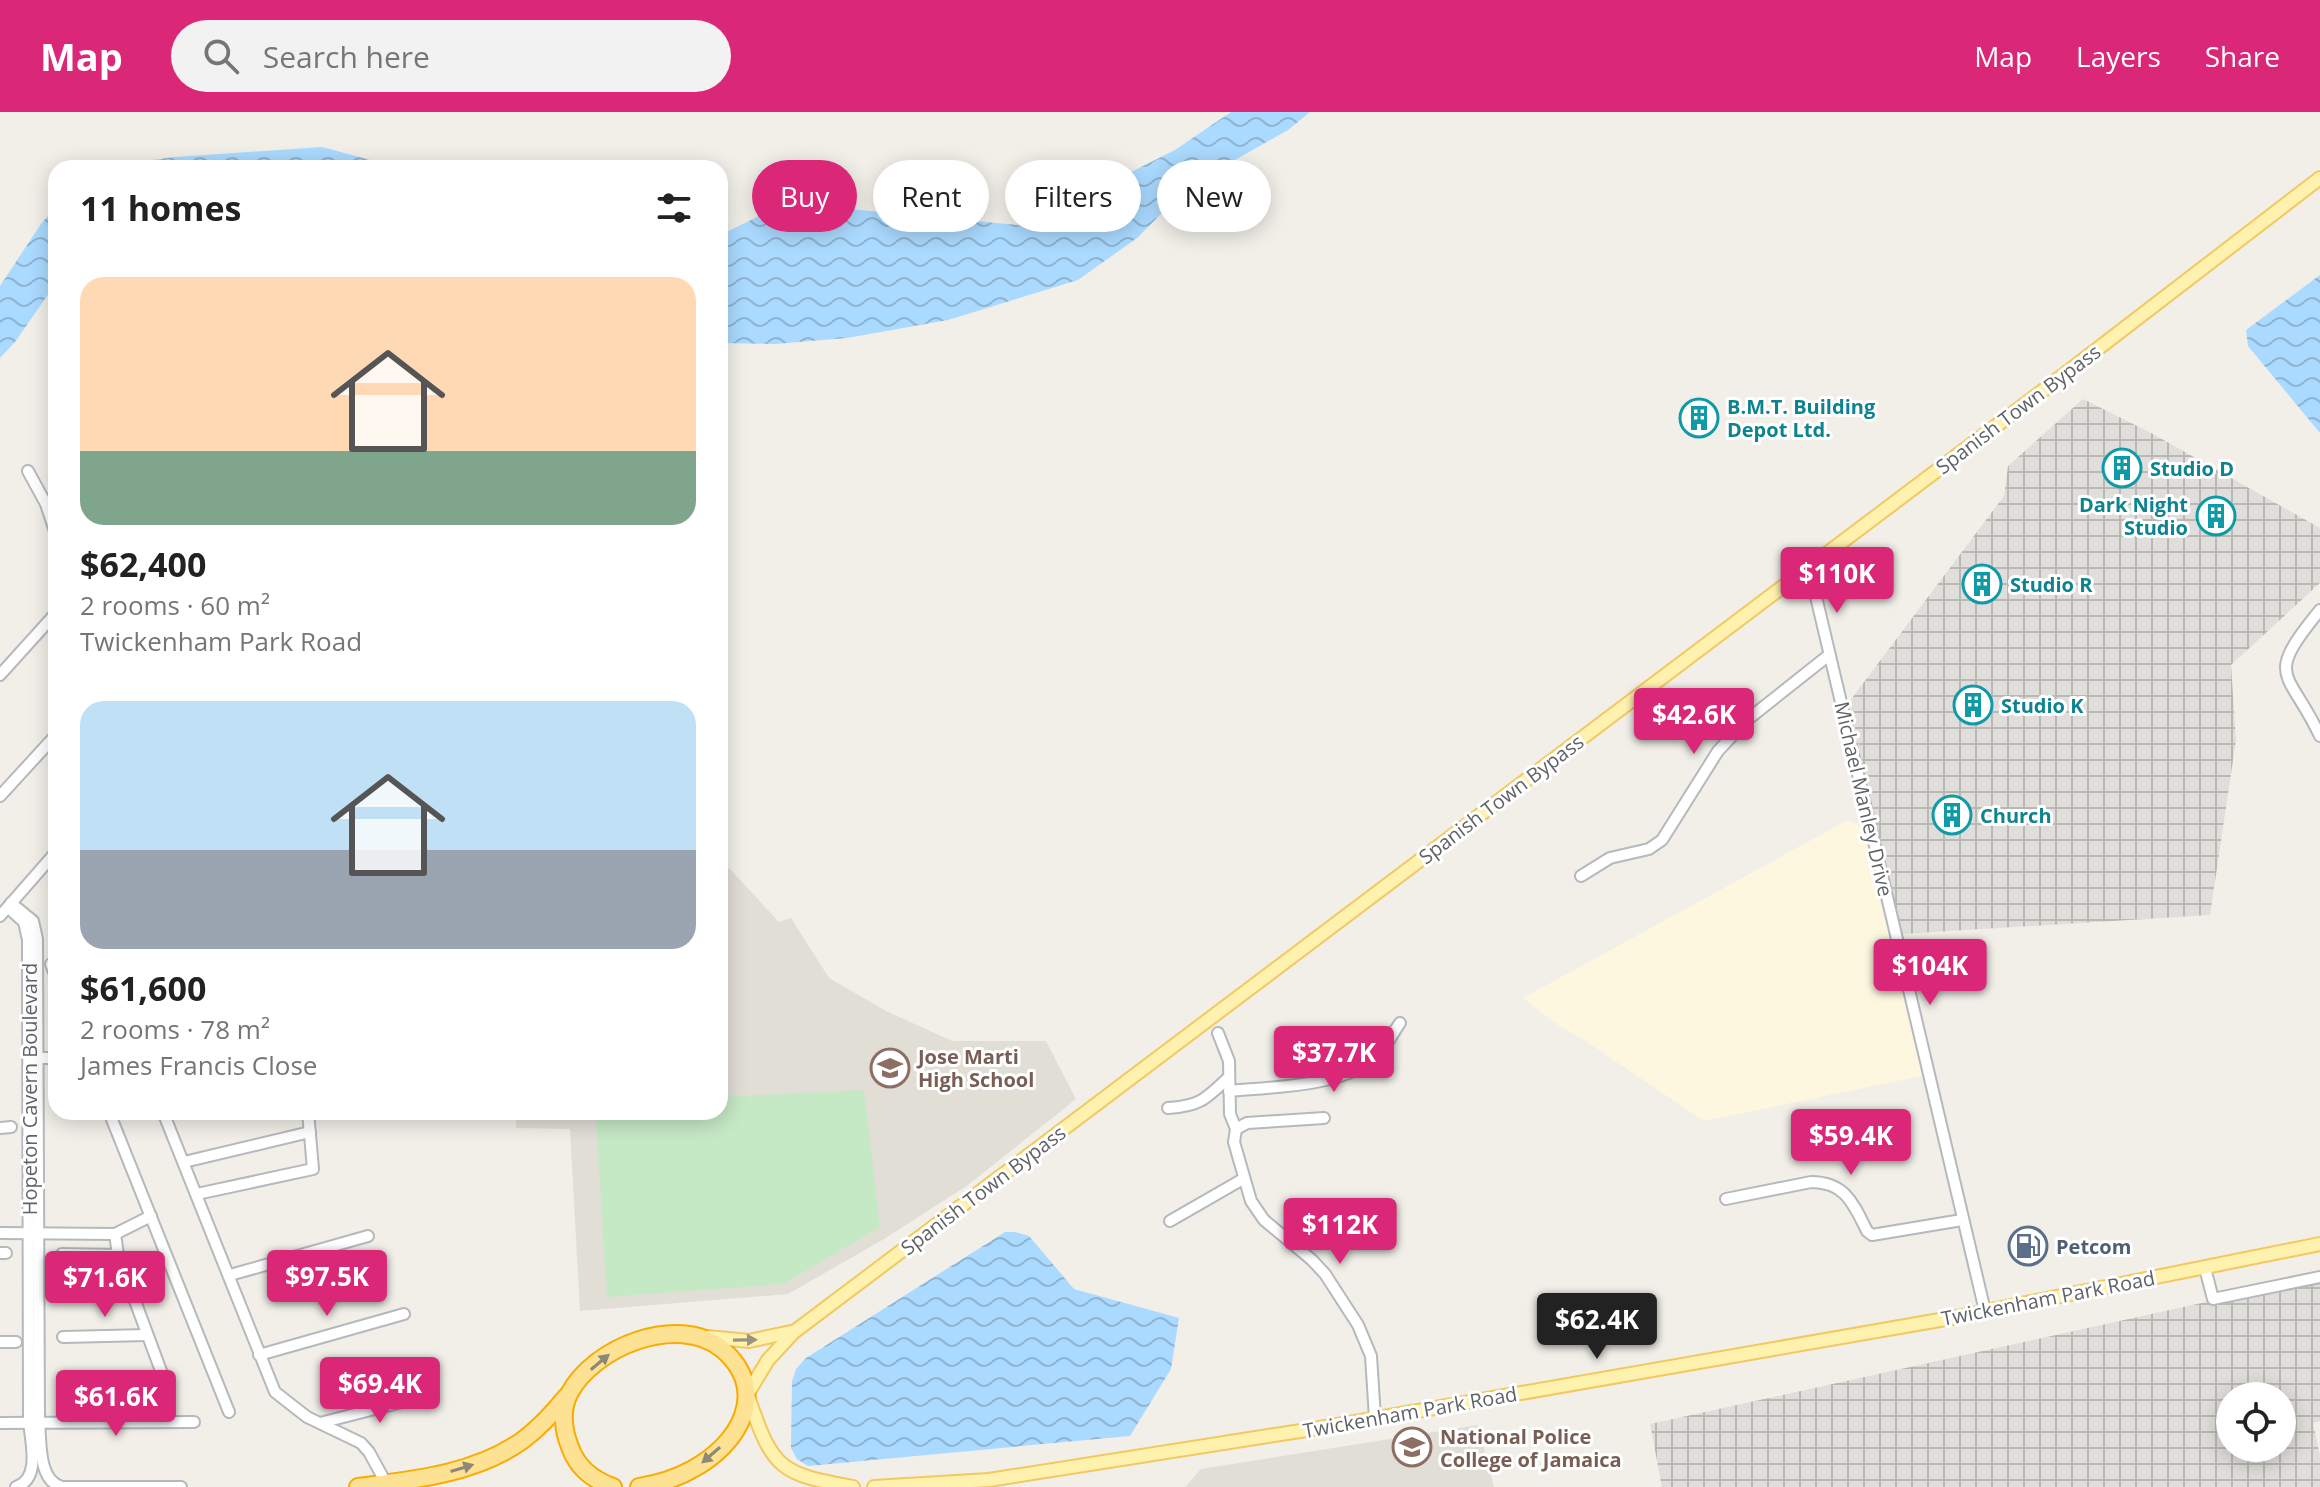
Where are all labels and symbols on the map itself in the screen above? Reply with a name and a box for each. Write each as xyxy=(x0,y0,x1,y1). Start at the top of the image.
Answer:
street label: Spanish Town Bypass xyxy=(1930,338,2106,480)
place label: B.M.T. Building Depot Ltd. xyxy=(1727,393,1876,443)
building icon: B.M.T. Building Depot Ltd. xyxy=(1678,397,1720,439)
building icon: Studio D xyxy=(2101,447,2143,489)
place label: Studio D xyxy=(2150,455,2234,482)
place label: Dark Night Studio xyxy=(2079,491,2188,541)
building icon: Dark Night Studio xyxy=(2195,495,2237,537)
pin: $110K xyxy=(1781,547,1893,615)
building icon: Studio R xyxy=(1961,563,2003,605)
place label: Studio R xyxy=(2010,571,2093,598)
building icon: Studio K xyxy=(1952,684,1994,726)
pin: $42.6K xyxy=(1629,688,1759,756)
place label: Studio K xyxy=(2001,692,2084,719)
street label: Michael Manley Drive xyxy=(1828,699,1900,899)
street label: Spanish Town Bypass xyxy=(1413,728,1589,870)
building icon: Church xyxy=(1931,794,1973,836)
place label: Church xyxy=(1980,802,2052,829)
pin: $104K xyxy=(1874,939,1986,1007)
street label: Hopeton Cavern Boulevard xyxy=(16,963,43,1215)
pin: $37.7K xyxy=(1269,1026,1399,1094)
place label: Jose Marti High School xyxy=(916,1043,1034,1093)
school or university icon: Jose Marti High School xyxy=(869,1047,911,1089)
pin: $59.4K xyxy=(1786,1109,1916,1177)
street label: Spanish Town Bypass xyxy=(895,1119,1071,1261)
pin: $112K xyxy=(1284,1198,1396,1266)
fuel station icon: Petcom xyxy=(2007,1225,2049,1267)
place label: Petcom xyxy=(2056,1233,2131,1260)
pin: $97.5K xyxy=(262,1250,392,1318)
pin: $71.6K xyxy=(40,1251,170,1319)
street label: Twickenham Park Road xyxy=(1939,1264,2157,1332)
pin: $62.4K xyxy=(1532,1293,1662,1361)
one-way arrow xyxy=(733,1334,758,1346)
one-way arrow xyxy=(589,1354,609,1371)
pin: $69.4K xyxy=(315,1357,445,1425)
pin: $61.6K xyxy=(51,1370,181,1438)
street label: Twickenham Park Road xyxy=(1301,1380,1519,1444)
place label: National Police College of Jamaica xyxy=(1440,1423,1622,1473)
school or university icon: National Police College of Jamaica xyxy=(1391,1426,1433,1468)
one-way arrow xyxy=(702,1446,722,1463)
one-way arrow xyxy=(451,1461,475,1474)

